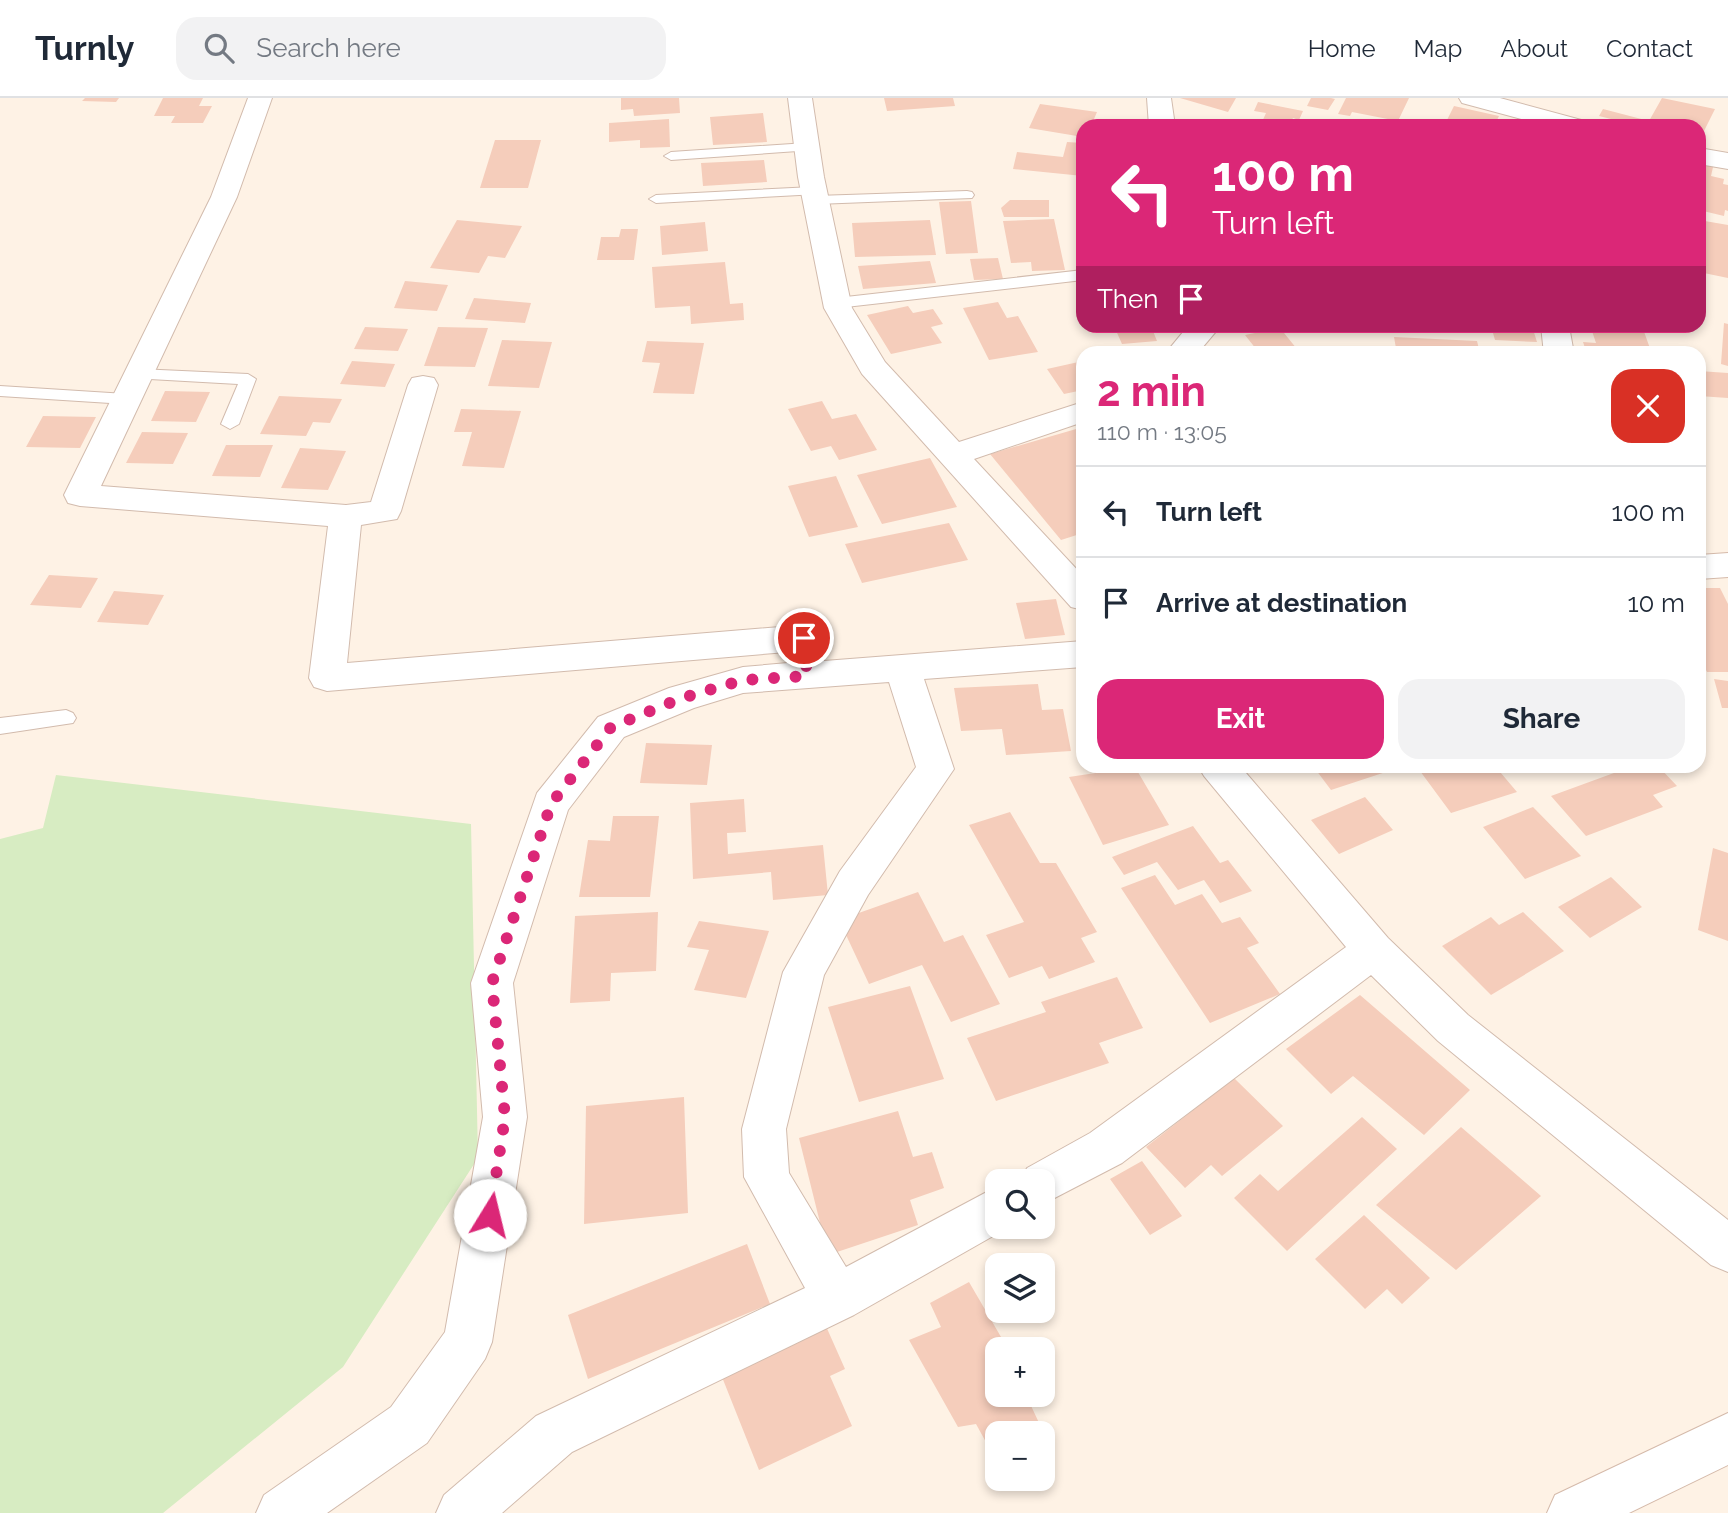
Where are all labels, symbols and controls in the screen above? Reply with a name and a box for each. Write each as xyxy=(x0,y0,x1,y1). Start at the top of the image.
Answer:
search box xyxy=(176,17,666,80)
text: Turnly xyxy=(35,29,134,68)
icon: search xyxy=(200,29,238,67)
text: Search here xyxy=(256,33,401,63)
text: Home xyxy=(1308,34,1376,63)
text: Map xyxy=(1414,34,1462,63)
text: About xyxy=(1500,34,1568,63)
text: Contact xyxy=(1606,34,1693,63)
text: 100 m xyxy=(1212,145,1354,202)
icon: left xyxy=(1097,147,1188,238)
text: Turn left xyxy=(1212,204,1334,241)
icon: arrive xyxy=(1172,280,1210,318)
text: Then xyxy=(1097,284,1158,314)
text: 2 min xyxy=(1097,367,1206,416)
button: close xyxy=(1611,369,1685,443)
text: 110 m · 13:05 xyxy=(1097,418,1227,445)
icon: left xyxy=(1097,493,1135,531)
text: Turn left xyxy=(1156,497,1262,527)
text: 100 m xyxy=(1612,497,1685,527)
icon: arrive xyxy=(1097,584,1135,622)
text: Arrive at destination xyxy=(1156,588,1407,618)
text: 10 m xyxy=(1627,588,1685,618)
pin xyxy=(774,608,834,668)
icon: arrive xyxy=(785,619,823,657)
button: Exit xyxy=(1097,679,1384,759)
button: Share xyxy=(1398,679,1685,759)
map controls xyxy=(985,1169,1055,1491)
button: search xyxy=(985,1169,1055,1239)
position arrow xyxy=(453,1178,527,1252)
button: layers xyxy=(985,1253,1055,1323)
button: + xyxy=(985,1337,1055,1407)
button: − xyxy=(985,1421,1055,1491)

